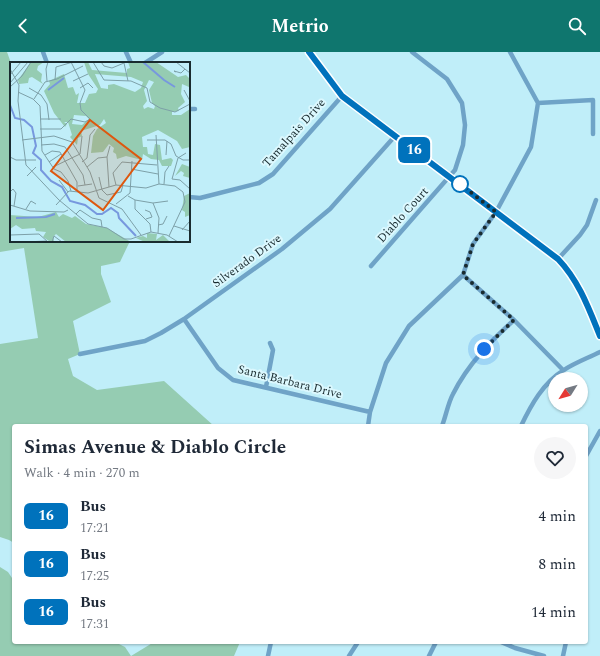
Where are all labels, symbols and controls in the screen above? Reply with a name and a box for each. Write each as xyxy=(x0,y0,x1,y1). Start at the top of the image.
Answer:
text: Metrio xyxy=(271,13,329,40)
icon: back xyxy=(12,15,34,37)
icon: search xyxy=(566,15,588,37)
inset map xyxy=(10,62,190,242)
street label: Tamalpais Drive xyxy=(258,94,330,172)
line badge: 16 xyxy=(396,137,432,163)
text: 16 xyxy=(406,139,422,160)
unlabelled marker xyxy=(451,175,469,193)
street label: Diablo Court xyxy=(373,183,433,247)
street label: Silverado Drive xyxy=(208,229,286,293)
your location xyxy=(474,339,494,359)
street label: Santa Barbara Drive xyxy=(236,360,344,404)
north arrow xyxy=(548,372,588,412)
map controls xyxy=(548,372,588,412)
text: Simas Avenue & Diablo Circle xyxy=(24,433,286,462)
button: heart xyxy=(534,437,576,479)
text: Walk · 4 min · 270 m xyxy=(24,463,140,483)
text: Bus xyxy=(80,495,106,518)
text: 16 xyxy=(38,505,54,526)
text: 4 min xyxy=(538,505,576,528)
text: 17:21 xyxy=(80,518,109,538)
text: Bus xyxy=(80,543,106,566)
text: 16 xyxy=(38,553,54,574)
text: 8 min xyxy=(538,553,576,576)
text: 17:25 xyxy=(80,566,109,586)
text: Bus xyxy=(80,591,106,614)
text: 16 xyxy=(38,601,54,622)
text: 14 min xyxy=(531,601,576,624)
text: 17:31 xyxy=(80,614,109,634)

